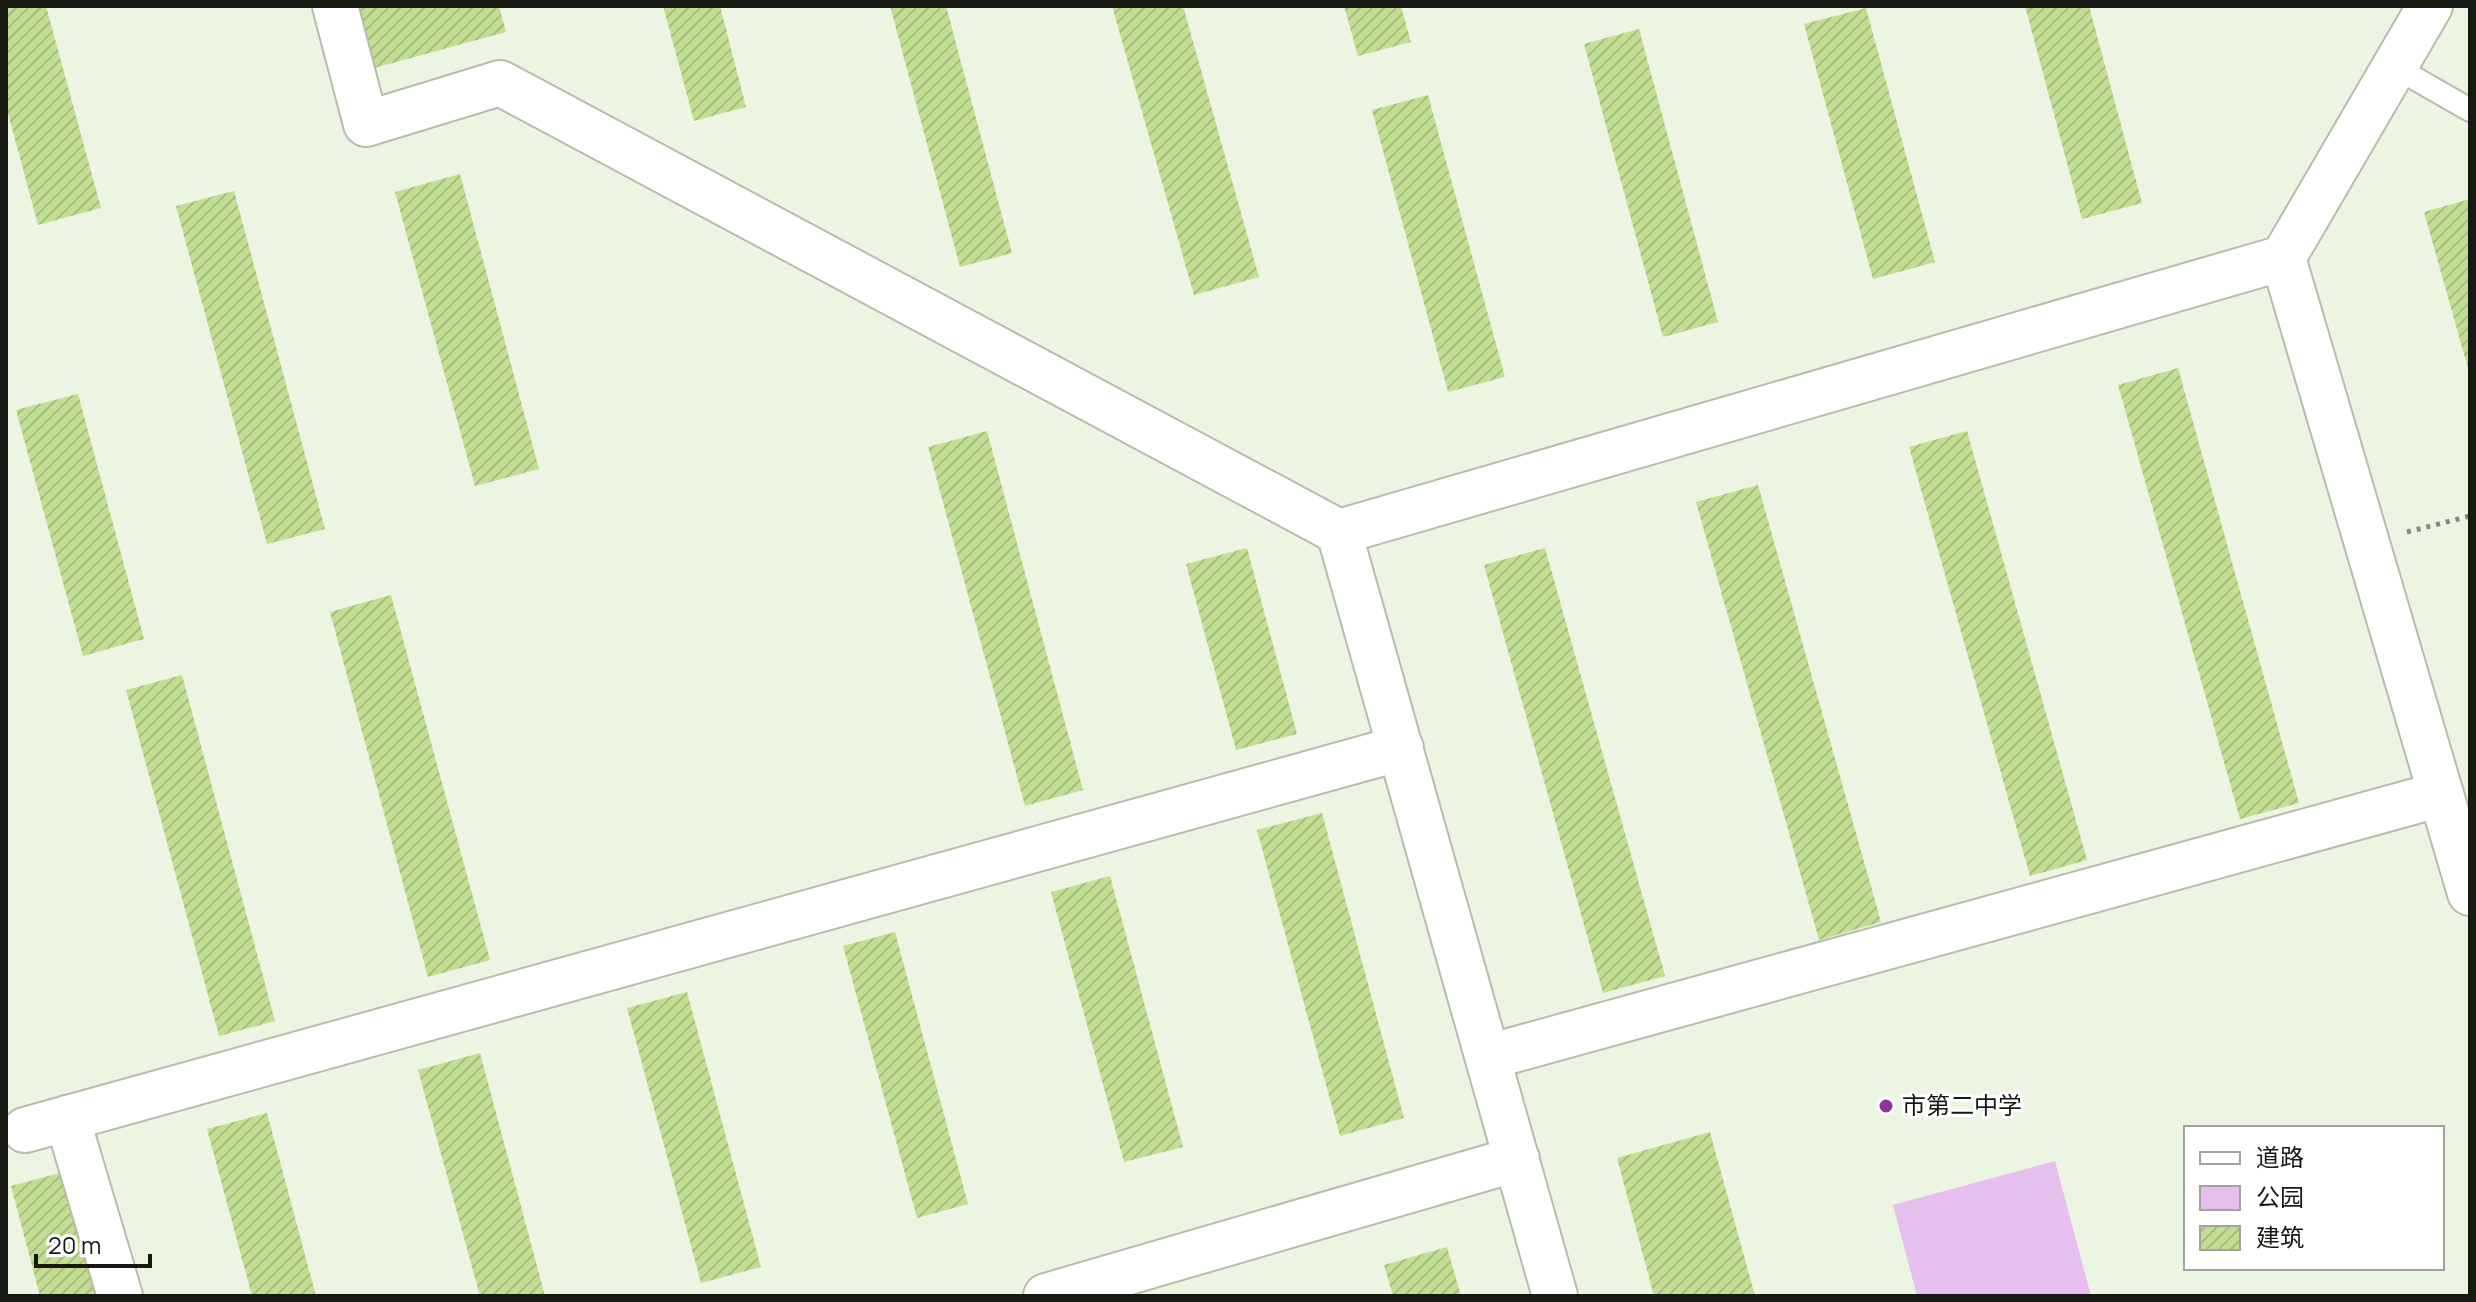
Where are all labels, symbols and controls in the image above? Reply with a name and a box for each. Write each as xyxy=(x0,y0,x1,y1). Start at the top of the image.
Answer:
place label: 市第二中学 xyxy=(1902,1088,2022,1121)
marker: 市第二中学 xyxy=(1877,1097,1895,1115)
legend xyxy=(2184,1126,2444,1270)
text: 道路 xyxy=(2256,1140,2304,1173)
text: 公园 xyxy=(2256,1180,2304,1213)
scale bar xyxy=(36,1218,150,1268)
text: 建筑 xyxy=(2256,1220,2304,1253)
text: 20 m xyxy=(48,1228,101,1261)

